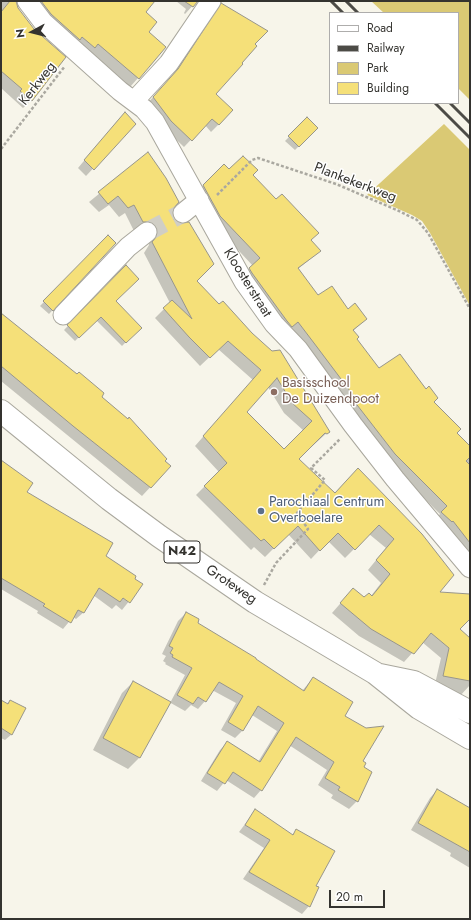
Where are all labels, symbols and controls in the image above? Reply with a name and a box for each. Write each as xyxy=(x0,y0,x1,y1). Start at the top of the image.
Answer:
north arrow xyxy=(12,12,52,52)
legend xyxy=(329,12,459,104)
text: Road xyxy=(367,19,393,37)
text: N xyxy=(12,28,29,39)
text: Railway xyxy=(367,39,405,57)
street label: Kerkweg xyxy=(16,59,60,109)
text: Park xyxy=(367,59,388,77)
text: Building xyxy=(367,79,409,97)
street label: Plankekerkweg xyxy=(311,160,399,206)
street label: Kloosterstraat xyxy=(219,245,275,321)
place label: Basisschool De Duizendpoot xyxy=(282,376,379,408)
marker: Basisschool De Duizendpoot xyxy=(269,387,279,397)
place label: Parochiaal Centrum Overboelare xyxy=(269,495,384,528)
marker: Parochiaal Centrum Overboelare xyxy=(256,506,266,516)
road number: N42 xyxy=(164,541,200,563)
street label: Groteweg xyxy=(202,562,260,608)
scale bar xyxy=(331,882,387,908)
text: 20 m xyxy=(336,888,363,906)

